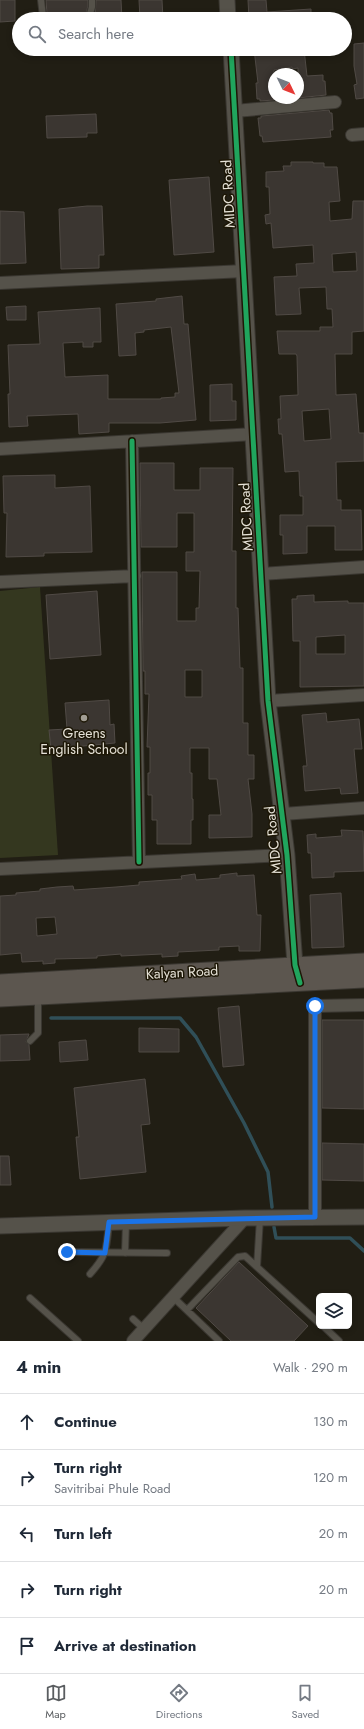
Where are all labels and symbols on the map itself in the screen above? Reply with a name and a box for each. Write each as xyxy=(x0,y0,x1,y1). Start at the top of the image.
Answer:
north arrow xyxy=(268,68,304,104)
street label: MIDC Road xyxy=(216,159,240,229)
street label: MIDC Road xyxy=(234,482,258,552)
marker: Greens English School xyxy=(79,713,89,723)
place label: Greens English School xyxy=(40,723,128,759)
street label: MIDC Road xyxy=(259,805,287,875)
street label: Kalyan Road xyxy=(145,960,219,984)
route start xyxy=(306,997,324,1015)
route end xyxy=(58,1243,76,1261)

